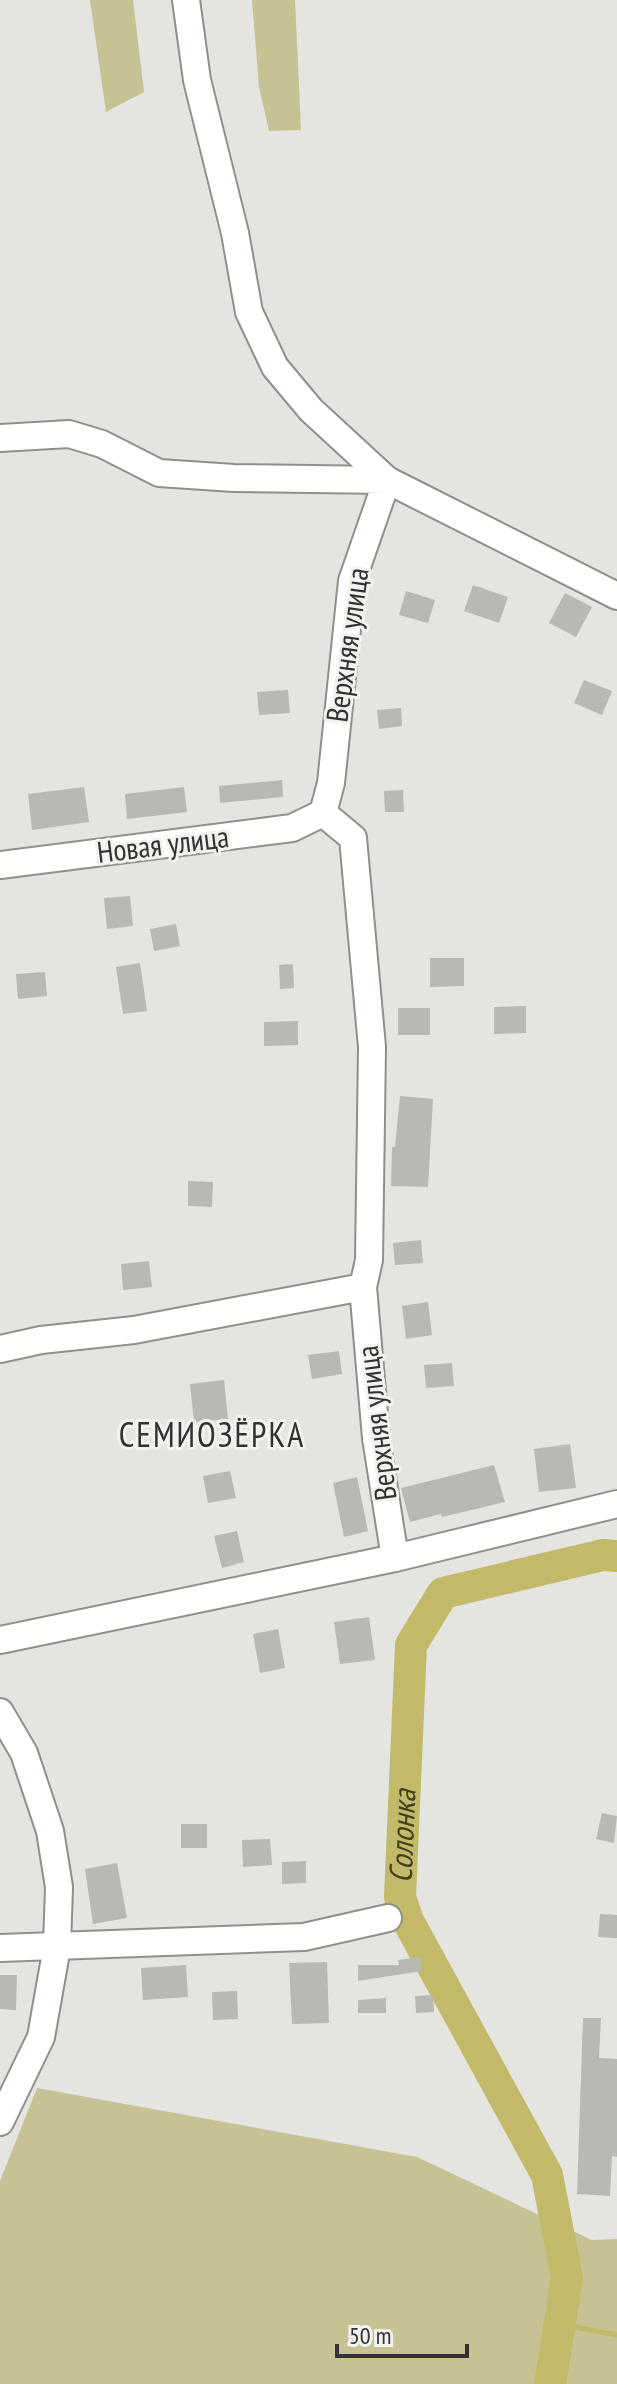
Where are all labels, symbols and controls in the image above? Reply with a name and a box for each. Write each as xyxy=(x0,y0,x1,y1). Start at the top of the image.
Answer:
street label: Верхняя улица xyxy=(316,565,377,724)
street label: Новая улица xyxy=(95,816,231,871)
street label: Верхняя улица xyxy=(347,1344,404,1503)
district label: СЕМИОЗЁРКА xyxy=(119,1412,305,1456)
water label: Солонка xyxy=(379,1786,425,1884)
scale bar xyxy=(337,2308,467,2358)
text: 50 m xyxy=(349,2320,391,2351)

